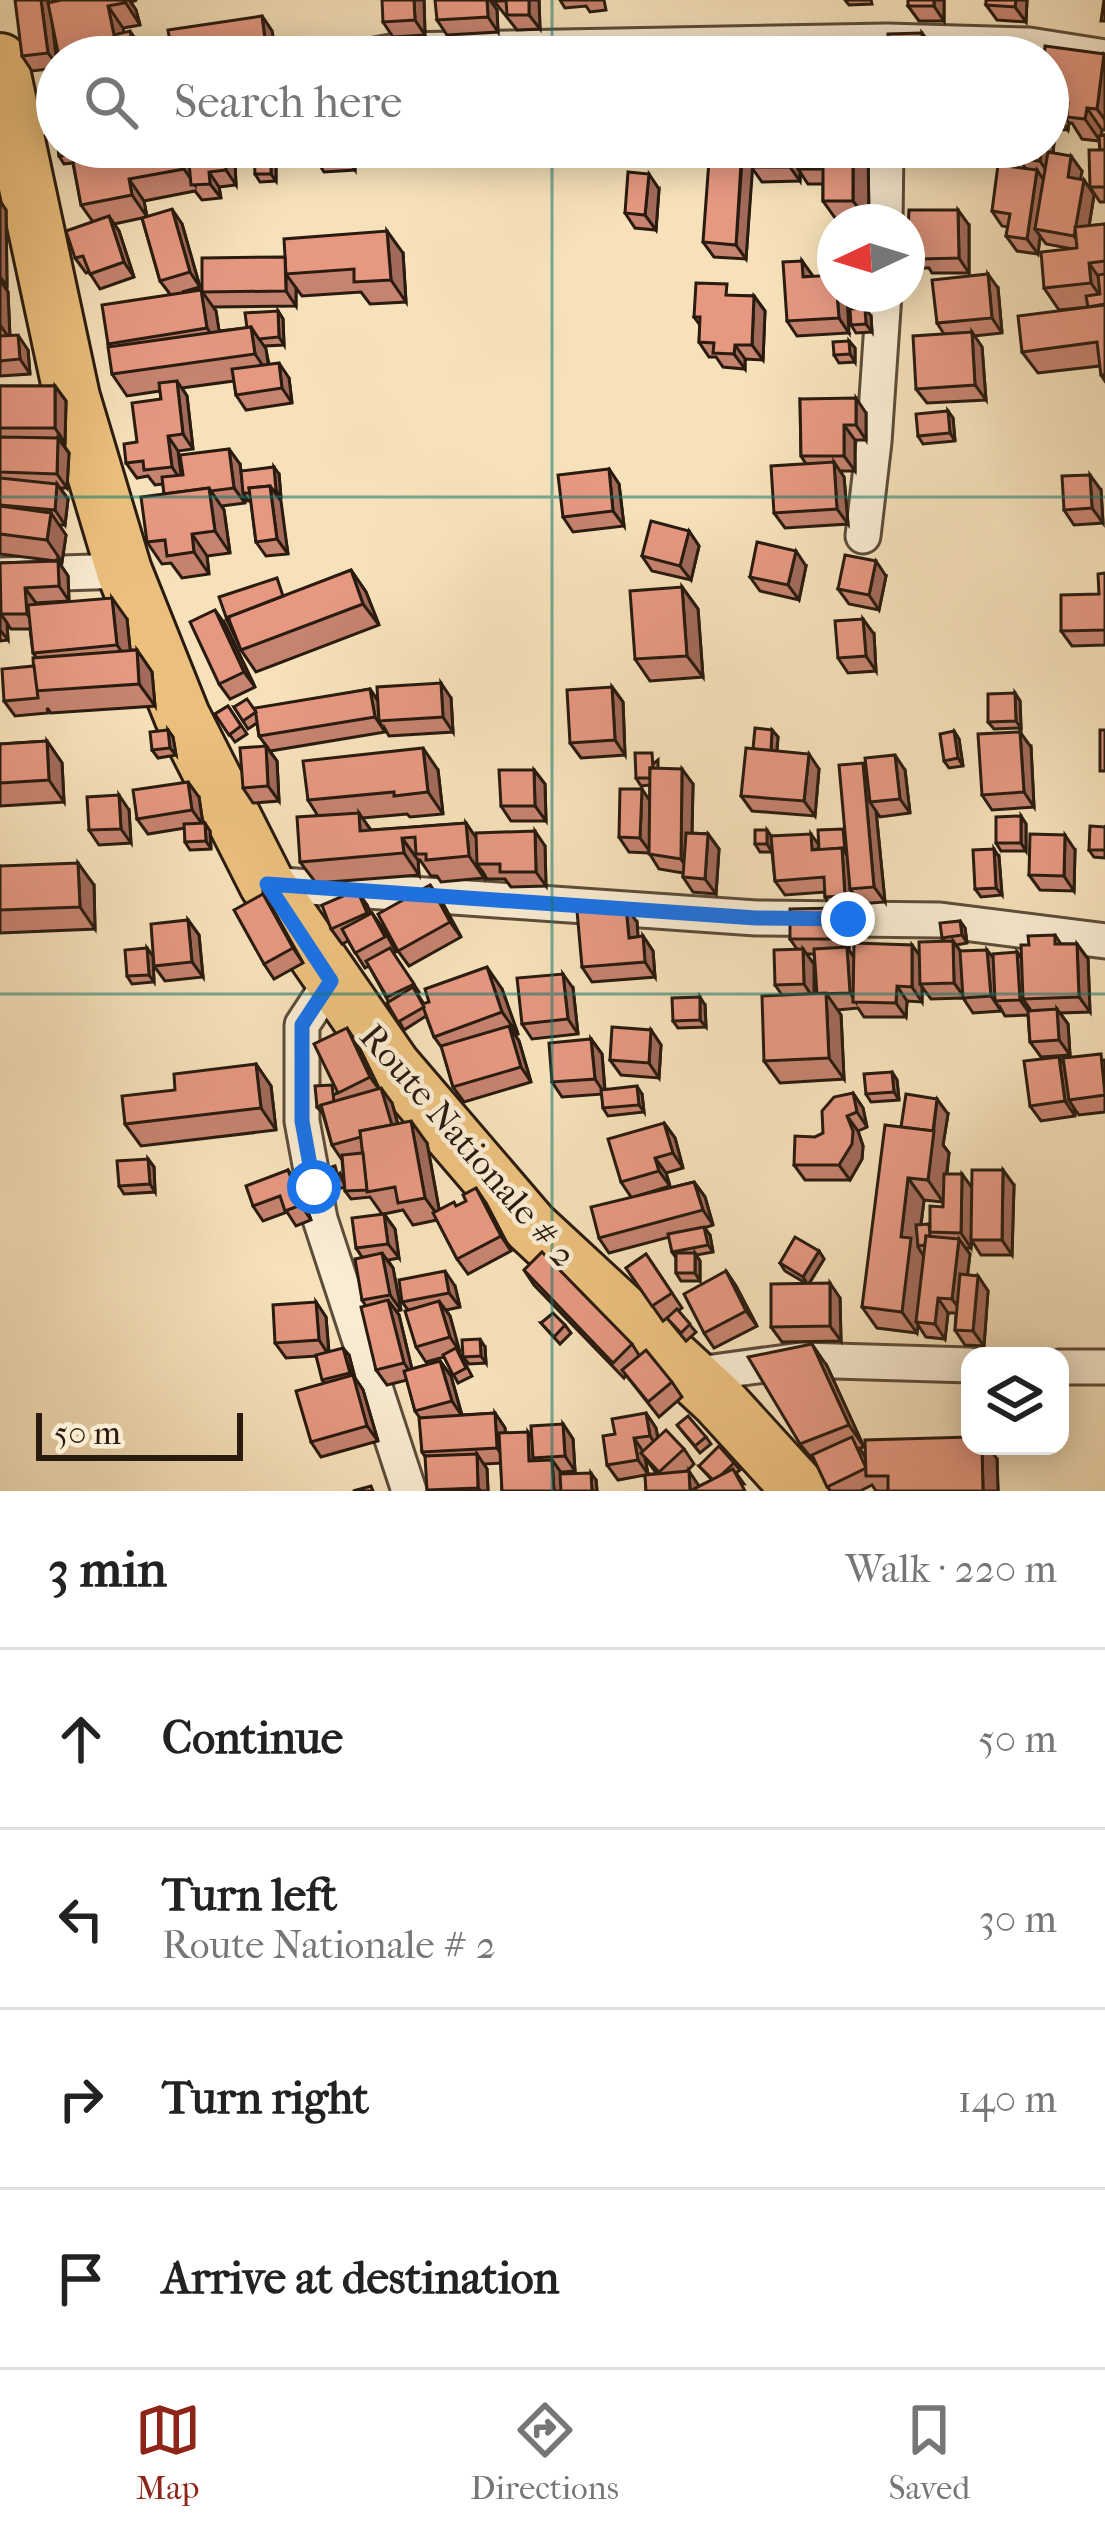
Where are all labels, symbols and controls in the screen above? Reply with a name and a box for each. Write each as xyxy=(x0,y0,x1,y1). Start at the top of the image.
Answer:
search box xyxy=(36,36,1069,168)
icon: search xyxy=(78,69,144,135)
text: Search here xyxy=(174,76,402,129)
north arrow xyxy=(817,204,925,312)
route end xyxy=(821,892,875,946)
street label: Route Nationale # 2 xyxy=(351,1016,585,1276)
route start xyxy=(287,1160,341,1214)
map controls xyxy=(961,1347,1069,1455)
button: layers xyxy=(961,1347,1069,1455)
scale bar xyxy=(36,1407,243,1460)
text: 50 m xyxy=(54,1414,121,1453)
text: 3 min xyxy=(48,1539,167,1599)
text: Walk · 220 m xyxy=(845,1546,1057,1592)
icon: ahead xyxy=(48,1706,114,1772)
text: Continue xyxy=(162,1712,343,1765)
text: 50 m xyxy=(978,1716,1057,1762)
text: Turn left xyxy=(162,1869,337,1922)
icon: left xyxy=(48,1886,114,1952)
text: 30 m xyxy=(979,1896,1057,1942)
text: Route Nationale # 2 xyxy=(162,1922,496,1968)
icon: right xyxy=(48,2066,114,2132)
text: Turn right xyxy=(162,2072,369,2125)
text: 140 m xyxy=(958,2076,1057,2122)
icon: arrive xyxy=(48,2246,114,2312)
text: Arrive at destination xyxy=(162,2252,559,2305)
tab: Map xyxy=(135,2397,201,2508)
tab: Directions xyxy=(470,2397,619,2508)
tab: Saved xyxy=(888,2397,970,2508)

